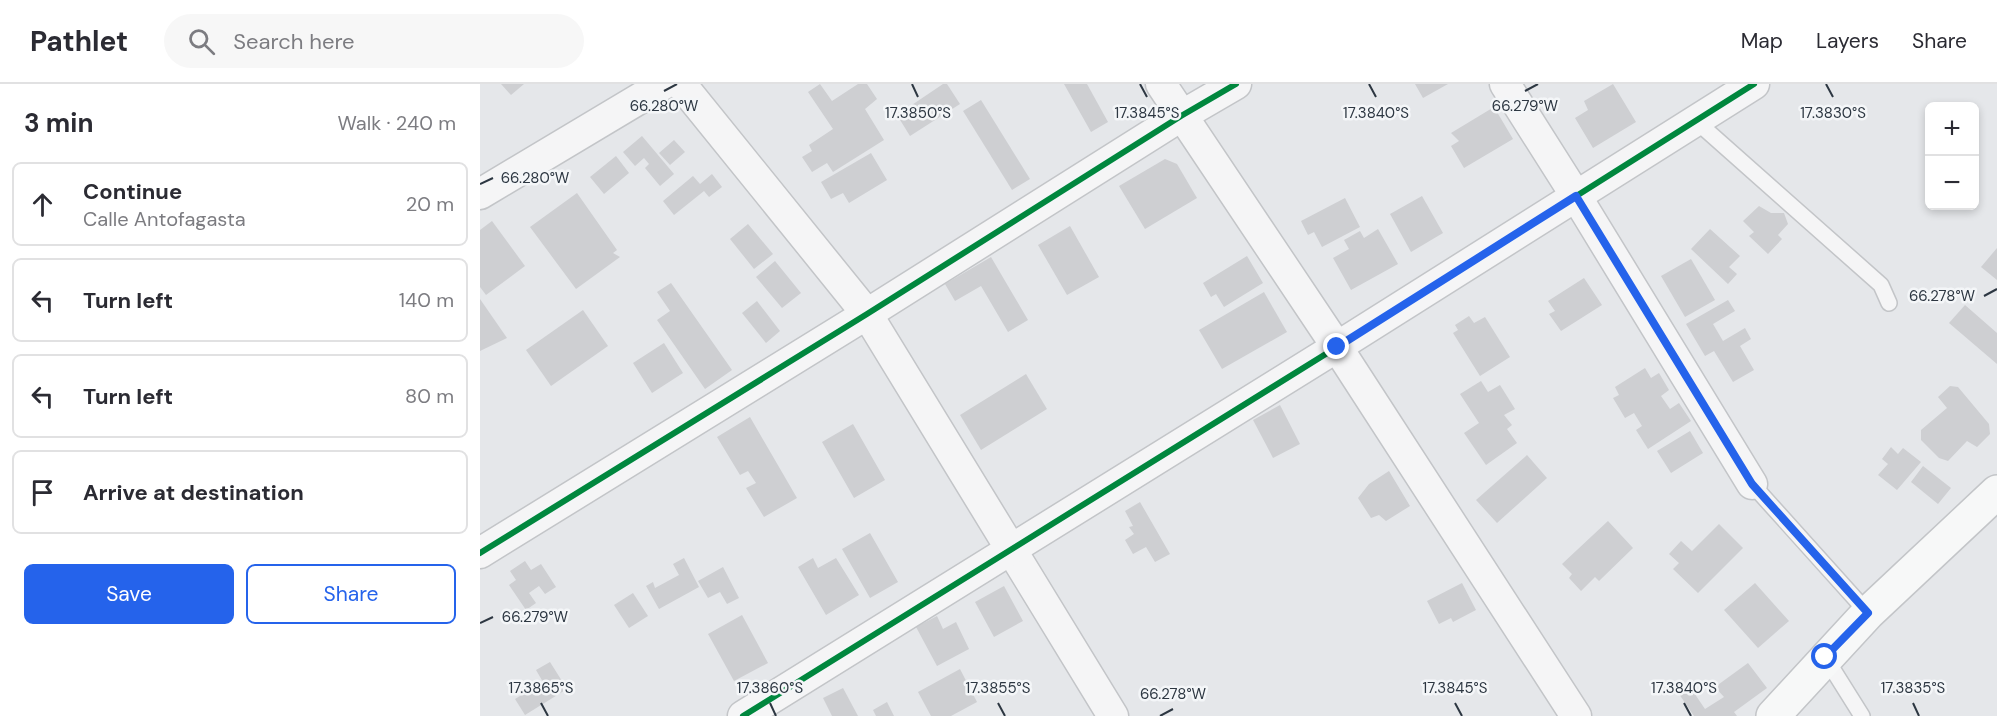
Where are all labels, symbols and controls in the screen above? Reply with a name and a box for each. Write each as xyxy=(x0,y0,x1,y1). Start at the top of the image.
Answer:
search box xyxy=(164,14,584,68)
text: Pathlet xyxy=(30,23,128,60)
icon: search xyxy=(185,25,218,58)
text: Search here xyxy=(233,27,355,56)
text: Map xyxy=(1741,27,1783,55)
text: Layers xyxy=(1816,27,1879,55)
text: Share xyxy=(1912,27,1967,55)
text: 66.280°W xyxy=(630,96,699,116)
text: 66.279°W xyxy=(1492,96,1559,116)
map controls xyxy=(1925,102,1979,210)
button: + xyxy=(1925,102,1979,156)
text: 17.3850°S xyxy=(885,103,951,123)
text: 17.3845°S xyxy=(1115,103,1180,123)
text: 17.3840°S xyxy=(1343,103,1409,123)
text: 17.3830°S xyxy=(1800,103,1866,123)
text: 3 min xyxy=(24,106,93,140)
text: Walk · 240 m xyxy=(337,110,456,136)
button: − xyxy=(1925,156,1979,210)
text: 66.280°W xyxy=(501,168,570,188)
text: Continue xyxy=(83,177,182,206)
icon: ahead xyxy=(26,188,59,221)
text: 20 m xyxy=(406,191,454,217)
text: Calle Antofagasta xyxy=(83,206,246,232)
icon: left xyxy=(26,284,59,317)
text: Turn left xyxy=(83,286,173,315)
text: 66.278°W xyxy=(1909,286,1976,306)
text: 140 m xyxy=(399,287,454,313)
route end xyxy=(1323,333,1349,359)
icon: left xyxy=(26,380,59,413)
text: Turn left xyxy=(83,382,173,411)
text: 80 m xyxy=(405,383,454,409)
icon: arrive xyxy=(26,476,59,509)
text: Arrive at destination xyxy=(83,478,304,507)
button: Save xyxy=(24,564,234,624)
button: Share xyxy=(246,564,456,624)
text: 66.279°W xyxy=(502,607,569,627)
route start xyxy=(1811,643,1837,669)
text: 17.3865°S xyxy=(509,678,574,698)
text: 17.3860°S xyxy=(737,678,803,698)
text: 17.3855°S xyxy=(966,678,1031,698)
text: 17.3845°S xyxy=(1423,678,1488,698)
text: 17.3840°S xyxy=(1651,678,1717,698)
text: 17.3835°S xyxy=(1881,678,1946,698)
text: 66.278°W xyxy=(1140,684,1207,704)

